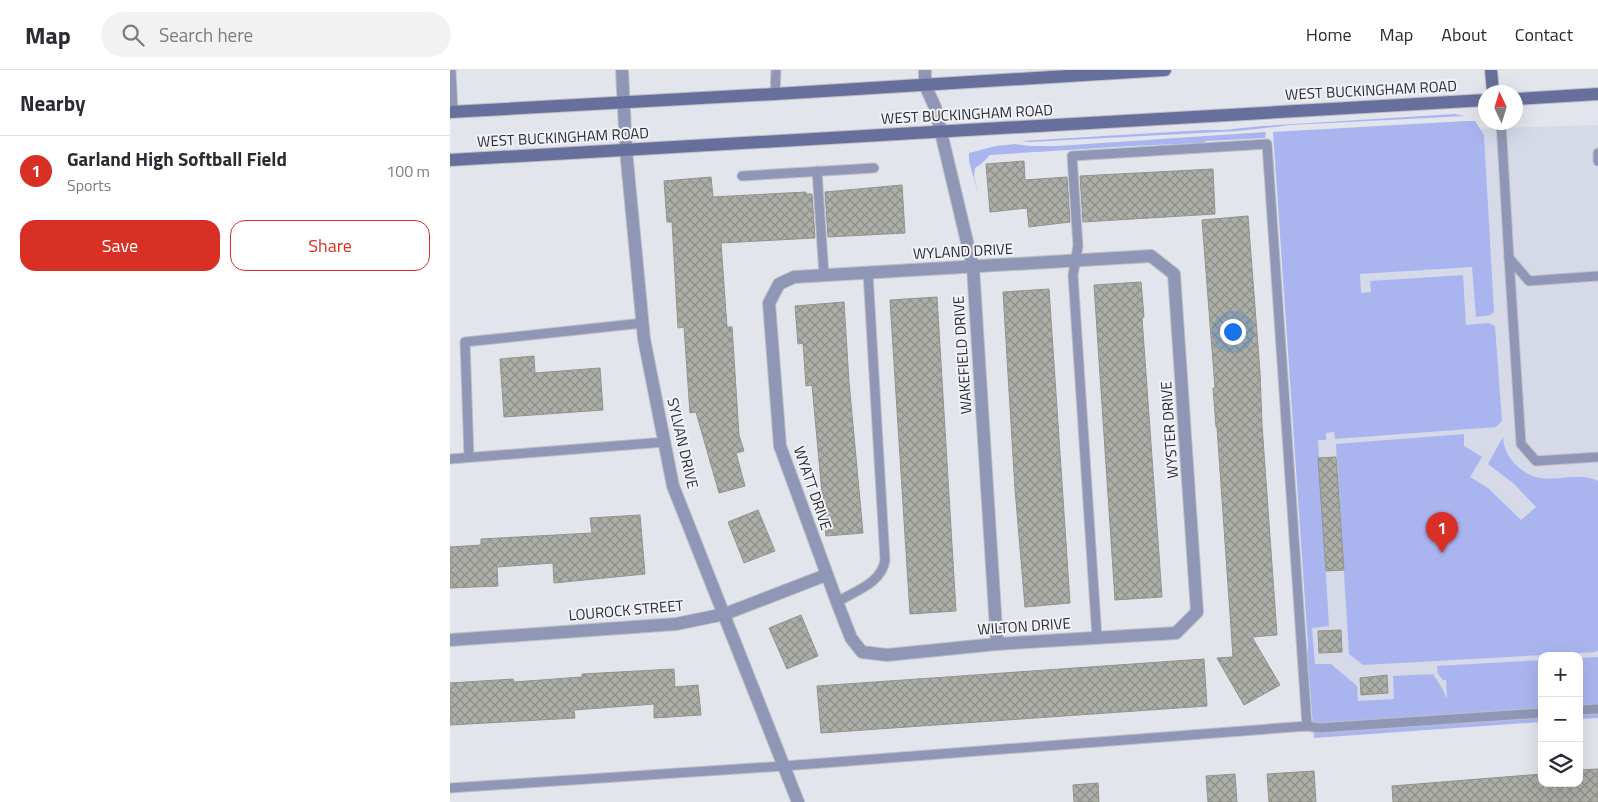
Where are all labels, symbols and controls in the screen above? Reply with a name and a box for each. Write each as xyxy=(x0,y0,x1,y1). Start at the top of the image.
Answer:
search box xyxy=(101,12,451,57)
text: Map xyxy=(25,17,71,53)
text: Search here xyxy=(159,20,253,49)
icon: search xyxy=(119,21,147,49)
text: Home xyxy=(1306,21,1352,48)
text: Map xyxy=(1380,21,1413,48)
text: About xyxy=(1441,21,1487,48)
text: Contact xyxy=(1515,21,1573,48)
street label: WEST BUCKINGHAM ROAD xyxy=(1284,74,1458,106)
north arrow xyxy=(1478,85,1523,130)
text: Nearby xyxy=(20,87,85,119)
street label: WEST BUCKINGHAM ROAD xyxy=(880,98,1054,130)
street label: WEST BUCKINGHAM ROAD xyxy=(476,121,650,153)
text: Garland High Softball Field xyxy=(67,144,287,173)
text: 1 xyxy=(32,159,40,183)
text: 100 m xyxy=(386,159,430,183)
text: Sports xyxy=(67,173,111,197)
button: Save xyxy=(20,220,220,271)
button: Share xyxy=(230,220,430,271)
street label: WYLAND DRIVE xyxy=(912,237,1014,265)
street label: WAKEFIELD DRIVE xyxy=(946,295,978,415)
your location xyxy=(1220,319,1246,345)
street label: WYSTER DRIVE xyxy=(1154,381,1184,479)
street label: SYLVAN DRIVE xyxy=(661,395,705,491)
street label: WYATT DRIVE xyxy=(788,443,838,533)
pin: 1 xyxy=(1426,512,1458,553)
street label: LOUROCK STREET xyxy=(568,594,685,626)
street label: WILTON DRIVE xyxy=(977,611,1071,641)
map controls xyxy=(1538,652,1583,787)
button: + xyxy=(1538,652,1583,697)
button: − xyxy=(1538,697,1583,742)
button: layers xyxy=(1538,742,1583,787)

